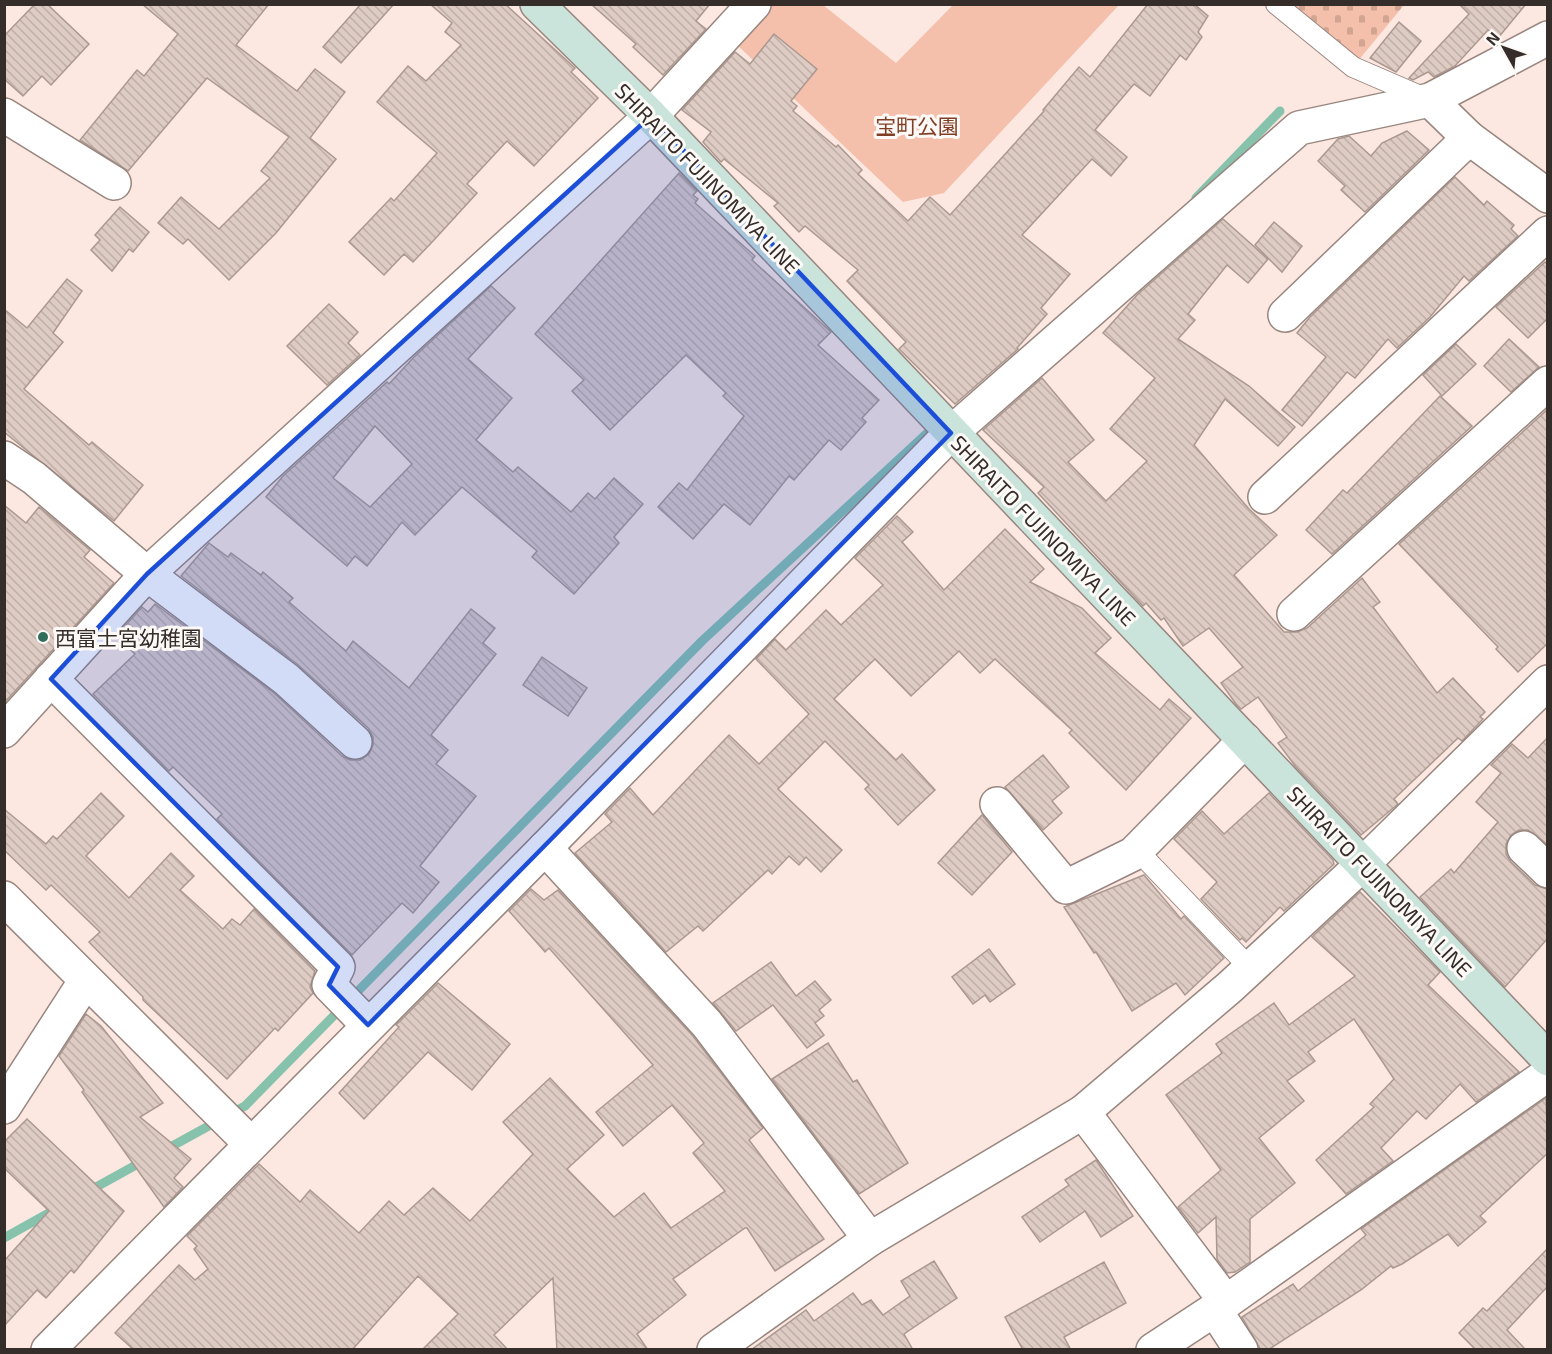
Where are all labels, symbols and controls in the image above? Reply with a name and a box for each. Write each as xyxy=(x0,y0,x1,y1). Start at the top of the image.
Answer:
north arrow xyxy=(1474,18,1534,78)
text: N xyxy=(1481,28,1503,49)
street label: SHIRAITO FUJINOMIYA LINE xyxy=(611,78,805,278)
park label: 宝町公園 xyxy=(875,113,959,138)
street label: SHIRAITO FUJINOMIYA LINE xyxy=(947,430,1141,630)
place label: 西富士宮幼稚園 xyxy=(55,625,202,650)
marker: 西富士宮幼稚園 xyxy=(36,630,50,644)
street label: SHIRAITO FUJINOMIYA LINE xyxy=(1283,781,1477,981)

